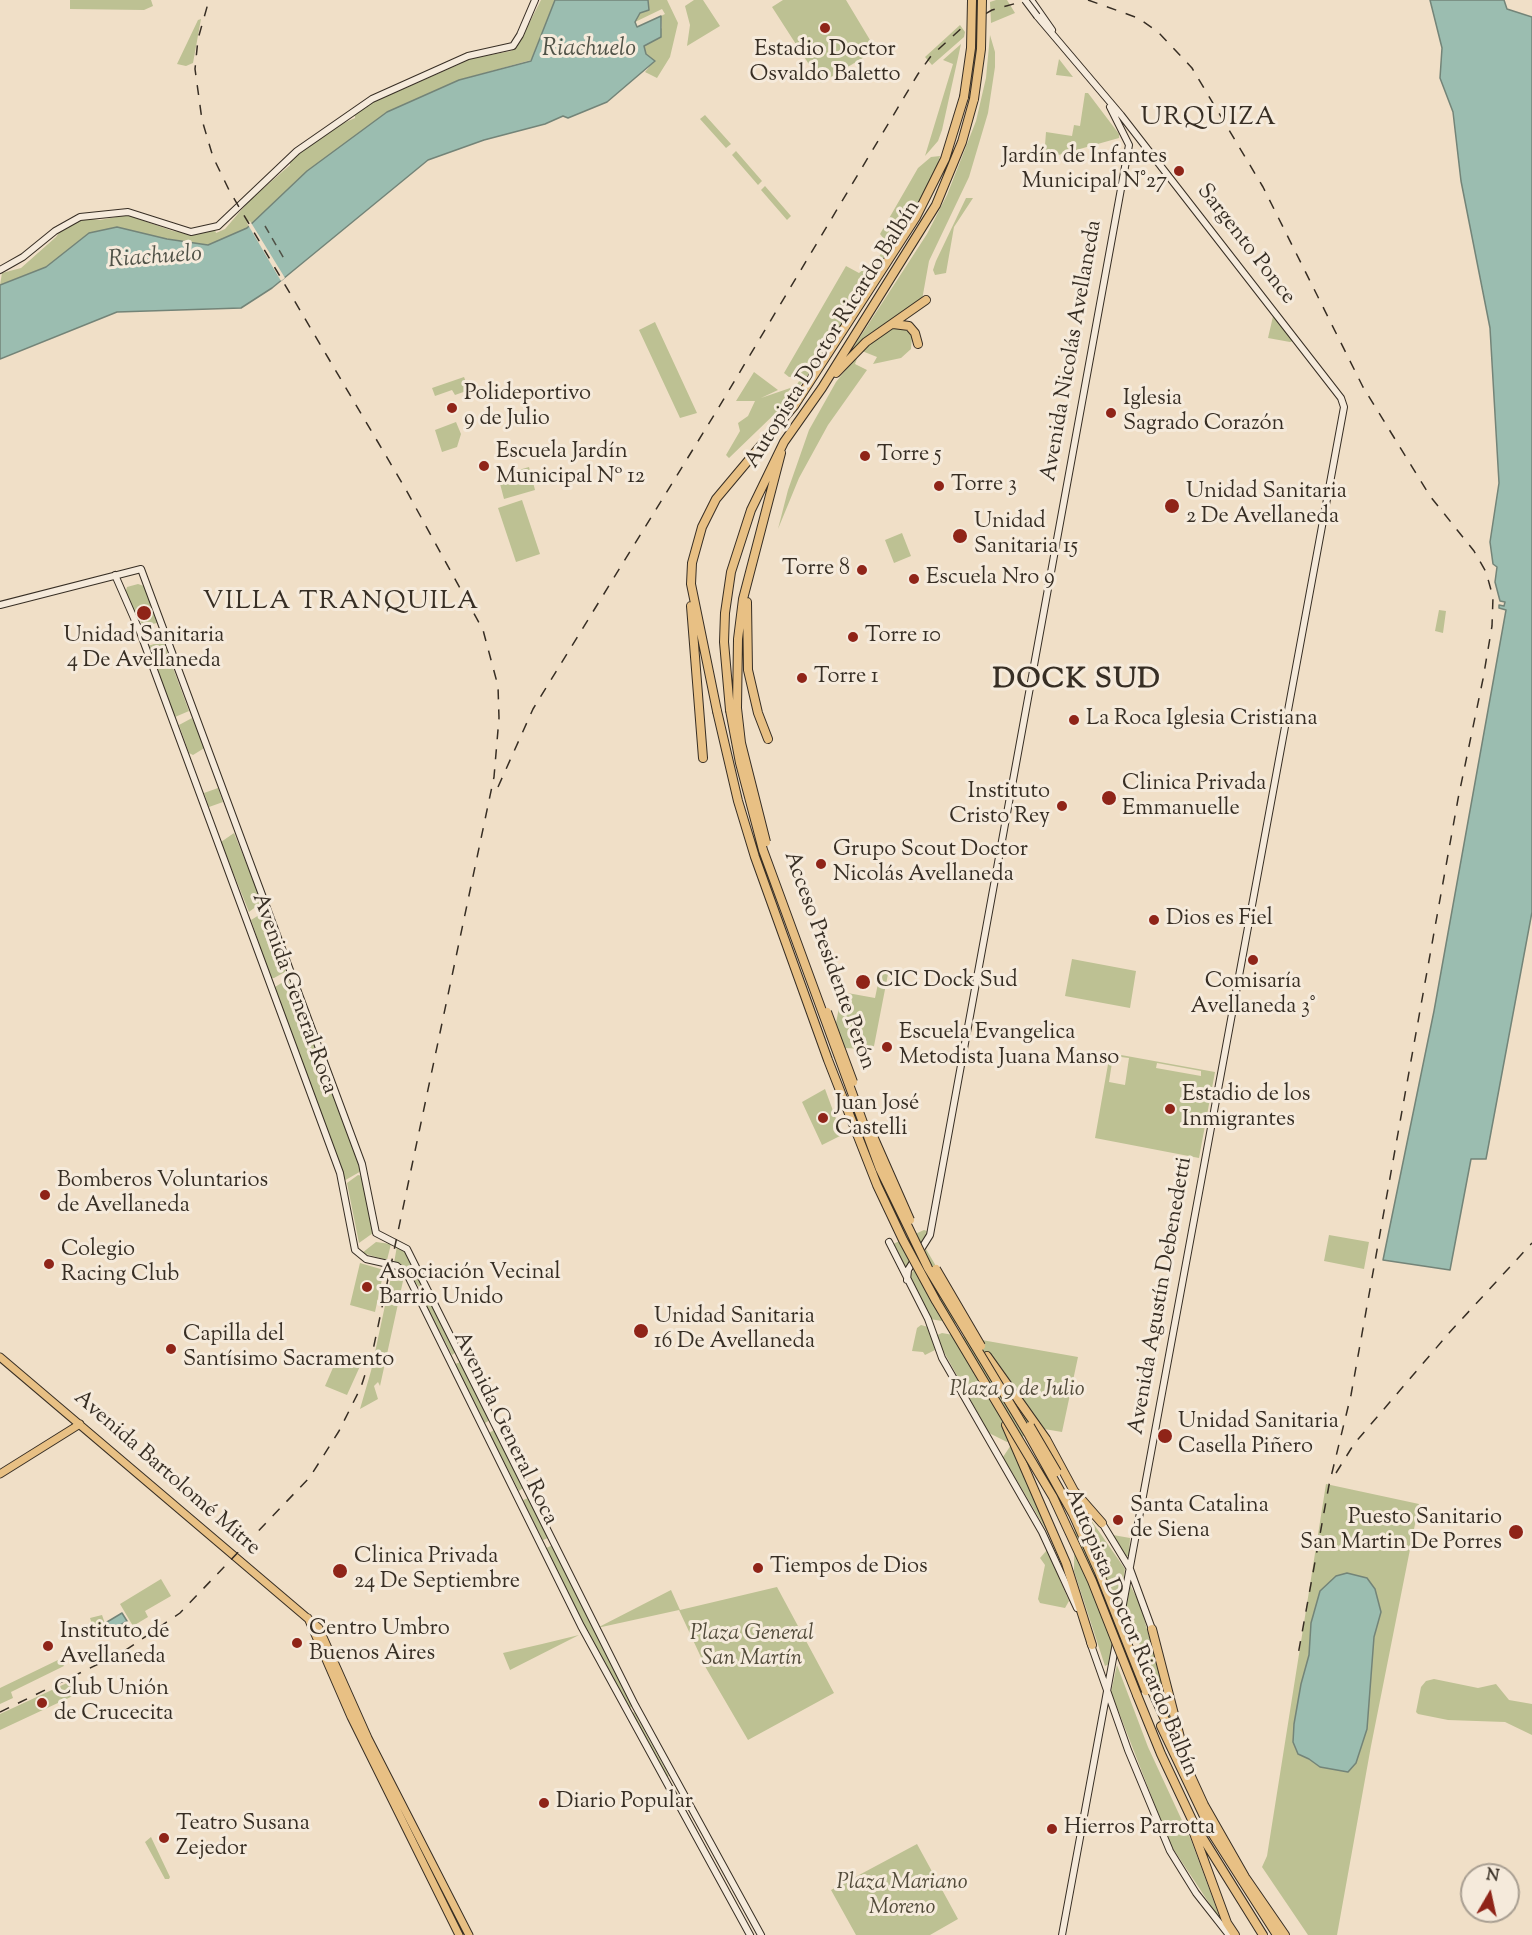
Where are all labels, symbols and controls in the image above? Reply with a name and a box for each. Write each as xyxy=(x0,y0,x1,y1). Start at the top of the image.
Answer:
marker: Estadio Doctor Osvaldo Baletto xyxy=(818,21,832,35)
water label: Riachuelo xyxy=(542,37,636,65)
place label: Estadio Doctor Osvaldo Baletto xyxy=(749,38,901,90)
district label: URQUIZA xyxy=(1141,104,1277,136)
place label: Jardín de Infantes Municipal N°27 xyxy=(1002,145,1167,196)
marker: Jardín de Infantes Municipal N°27 xyxy=(1172,164,1186,178)
street label: Sargento Ponce xyxy=(1190,180,1300,310)
street label: Autopista Doctor Ricardo Balbín xyxy=(740,196,928,474)
street label: Avenida Nicolás Avellaneda xyxy=(1037,218,1109,484)
water label: Riachuelo xyxy=(107,241,203,277)
place label: Polideportivo 9 de Julio xyxy=(464,382,591,434)
place label: Iglesia Sagrado Corazón xyxy=(1123,387,1285,439)
marker: Polideportivo 9 de Julio xyxy=(445,401,459,415)
marker: Iglesia Sagrado Corazón xyxy=(1104,406,1118,420)
place label: Escuela Jardín Municipal Nº 12 xyxy=(496,440,645,492)
place label: Torre 5 xyxy=(877,443,942,469)
marker: Torre 5 xyxy=(858,449,872,463)
marker: Escuela Jardín Municipal Nº 12 xyxy=(477,459,491,473)
place label: Torre 3 xyxy=(951,473,1017,499)
marker: Torre 3 xyxy=(932,479,946,493)
place label: Unidad Sanitaria 2 De Avellaneda xyxy=(1186,480,1347,532)
marker: Unidad Sanitaria 2 De Avellaneda xyxy=(1163,497,1181,515)
place label: Unidad Sanitaria 15 xyxy=(974,510,1078,562)
marker: Unidad Sanitaria 15 xyxy=(951,527,969,545)
place label: Torre 8 xyxy=(782,557,850,583)
marker: Torre 8 xyxy=(855,563,869,577)
place label: Escuela Nro 9 xyxy=(926,566,1055,592)
marker: Escuela Nro 9 xyxy=(907,572,921,586)
district label: VILLA TRANQUILA xyxy=(202,588,480,620)
marker: Unidad Sanitaria 4 De Avellaneda xyxy=(135,604,153,622)
place label: Unidad Sanitaria 4 De Avellaneda xyxy=(64,624,224,676)
place label: Torre 10 xyxy=(865,624,941,650)
marker: Torre 10 xyxy=(846,630,860,644)
place label: Torre 1 xyxy=(814,665,878,691)
district label: DOCK SUD xyxy=(993,665,1161,699)
marker: Torre 1 xyxy=(795,671,809,685)
place label: La Roca Iglesia Cristiana xyxy=(1086,707,1318,733)
marker: La Roca Iglesia Cristiana xyxy=(1067,713,1081,727)
place label: Clinica Privada Emmanuelle xyxy=(1122,772,1266,824)
place label: Instituto Cristo Rey xyxy=(949,780,1050,831)
marker: Clinica Privada Emmanuelle xyxy=(1100,789,1118,807)
marker: Instituto Cristo Rey xyxy=(1055,799,1069,813)
place label: Grupo Scout Doctor Nicolás Avellaneda xyxy=(833,838,1028,890)
street label: Acceso Presidente Perón xyxy=(776,848,880,1074)
marker: Grupo Scout Doctor Nicolás Avellaneda xyxy=(814,857,828,871)
street label: Avenida General Roca xyxy=(244,890,342,1098)
place label: Dios es Fiel xyxy=(1166,907,1273,933)
marker: Dios es Fiel xyxy=(1147,913,1161,927)
marker: Comisaría Avellaneda 3° xyxy=(1246,953,1260,967)
place label: CIC Dock Sud xyxy=(876,969,1018,995)
place label: Comisaría Avellaneda 3° xyxy=(1191,970,1315,1022)
marker: CIC Dock Sud xyxy=(854,973,872,991)
place label: Escuela Evangelica Metodista Juana Manso xyxy=(899,1021,1119,1072)
marker: Escuela Evangelica Metodista Juana Manso xyxy=(880,1040,894,1054)
place label: Estadio de los Inmigrantes xyxy=(1182,1083,1310,1134)
place label: Juan José Castelli xyxy=(835,1092,919,1144)
marker: Estadio de los Inmigrantes xyxy=(1163,1102,1177,1116)
marker: Juan José Castelli xyxy=(816,1111,830,1125)
street label: Avenida Agustín Debenedetti xyxy=(1125,1155,1199,1437)
place label: Bomberos Voluntarios de Avellaneda xyxy=(57,1169,268,1220)
marker: Bomberos Voluntarios de Avellaneda xyxy=(38,1188,52,1202)
place label: Colegio Racing Club xyxy=(61,1238,179,1290)
marker: Colegio Racing Club xyxy=(42,1257,56,1271)
place label: Asociación Vecinal Barrio Unido xyxy=(379,1261,561,1312)
marker: Asociación Vecinal Barrio Unido xyxy=(360,1280,374,1294)
place label: Unidad Sanitaria 16 De Avellaneda xyxy=(654,1305,815,1356)
marker: Unidad Sanitaria 16 De Avellaneda xyxy=(632,1322,650,1340)
place label: Capilla del Santísimo Sacramento xyxy=(183,1323,394,1374)
street label: Avenida General Roca xyxy=(446,1328,562,1530)
marker: Capilla del Santísimo Sacramento xyxy=(164,1342,178,1356)
park label: Plaza 9 de Julio xyxy=(949,1378,1085,1404)
street label: Avenida Bartolomé Mitre xyxy=(67,1386,265,1562)
place label: Unidad Sanitaria Casella Piñero xyxy=(1178,1410,1339,1462)
marker: Unidad Sanitaria Casella Piñero xyxy=(1156,1427,1174,1445)
street label: Autopista Doctor Ricardo Balbín xyxy=(1057,1485,1203,1781)
place label: Santa Catalina de Siena xyxy=(1130,1494,1269,1546)
place label: Puesto Sanitario San Martin De Porres xyxy=(1300,1506,1502,1558)
marker: Santa Catalina de Siena xyxy=(1111,1513,1125,1527)
marker: Puesto Sanitario San Martin De Porres xyxy=(1507,1523,1525,1541)
place label: Clinica Privada 24 De Septiembre xyxy=(354,1545,520,1597)
place label: Tiempos de Dios xyxy=(770,1555,928,1581)
marker: Tiempos de Dios xyxy=(751,1561,765,1575)
marker: Clinica Privada 24 De Septiembre xyxy=(331,1562,349,1580)
place label: Centro Umbro Buenos Aires xyxy=(309,1617,450,1669)
place label: Instituto de Avellaneda xyxy=(60,1620,169,1672)
park label: Plaza General San Martín xyxy=(690,1622,814,1674)
marker: Centro Umbro Buenos Aires xyxy=(290,1636,304,1650)
marker: Instituto de Avellaneda xyxy=(41,1639,55,1653)
place label: Club Unión de Crucecita xyxy=(54,1677,173,1729)
marker: Club Unión de Crucecita xyxy=(35,1696,49,1710)
place label: Diario Popular xyxy=(556,1790,693,1816)
marker: Diario Popular xyxy=(537,1796,551,1810)
place label: Teatro Susana Zejedor xyxy=(176,1812,310,1864)
place label: Hierros Parrotta xyxy=(1064,1816,1215,1842)
marker: Hierros Parrotta xyxy=(1045,1822,1059,1836)
marker: Teatro Susana Zejedor xyxy=(157,1831,171,1845)
north arrow xyxy=(1460,1863,1520,1923)
text: N xyxy=(1484,1864,1501,1889)
park label: Plaza Mariano Moreno xyxy=(836,1871,968,1922)

